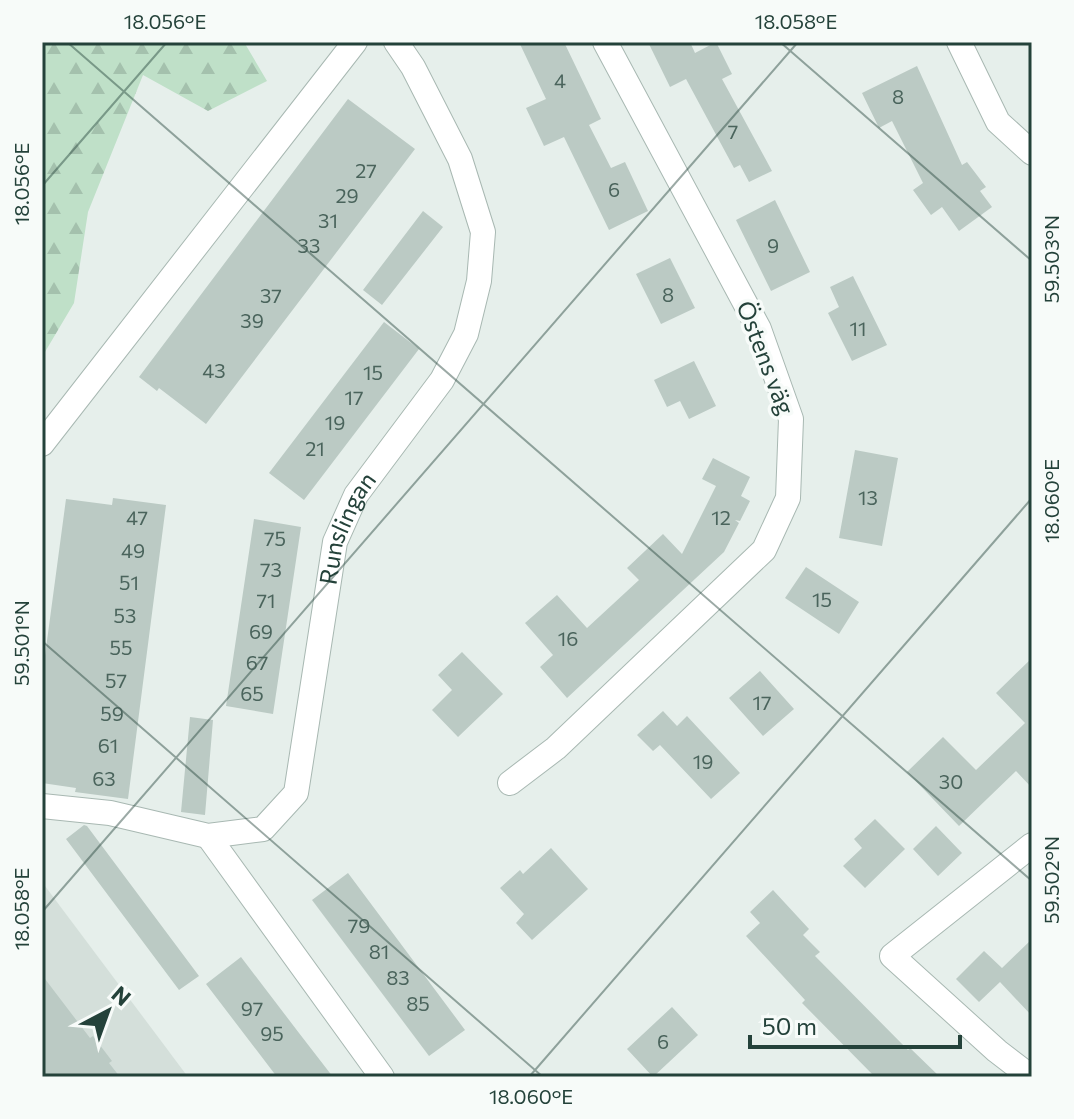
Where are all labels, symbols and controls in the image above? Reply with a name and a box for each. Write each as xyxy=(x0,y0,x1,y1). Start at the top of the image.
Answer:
text: 18.056°E xyxy=(124,9,206,33)
text: 18.058°E xyxy=(755,9,837,33)
house number: 4 xyxy=(554,68,566,92)
house number: 8 xyxy=(892,84,904,108)
house number: 7 xyxy=(728,119,738,143)
text: 18.056°E xyxy=(9,143,33,225)
house number: 27 xyxy=(355,158,377,182)
house number: 6 xyxy=(608,177,620,201)
house number: 29 xyxy=(335,183,359,207)
house number: 31 xyxy=(318,208,338,232)
text: 59.503°N xyxy=(1039,215,1063,303)
house number: 33 xyxy=(298,233,320,257)
house number: 9 xyxy=(767,233,779,257)
house number: 8 xyxy=(662,282,674,306)
house number: 37 xyxy=(260,283,282,307)
street label: Östens väg xyxy=(731,296,801,418)
house number: 39 xyxy=(240,308,264,332)
house number: 11 xyxy=(849,316,867,340)
house number: 43 xyxy=(202,358,226,382)
house number: 15 xyxy=(363,360,383,384)
house number: 17 xyxy=(344,385,364,409)
house number: 19 xyxy=(325,410,345,434)
house number: 21 xyxy=(305,436,325,460)
text: 18.060°E xyxy=(1039,459,1063,543)
street label: Runslingan xyxy=(313,466,381,586)
house number: 13 xyxy=(858,485,878,509)
house number: 47 xyxy=(126,505,148,529)
house number: 12 xyxy=(711,505,731,529)
house number: 75 xyxy=(264,526,286,550)
house number: 49 xyxy=(121,538,145,562)
house number: 73 xyxy=(260,557,282,581)
house number: 51 xyxy=(119,570,139,594)
house number: 15 xyxy=(812,587,832,611)
house number: 71 xyxy=(256,588,276,612)
text: 59.501°N xyxy=(9,600,33,686)
house number: 53 xyxy=(114,603,136,627)
house number: 69 xyxy=(249,619,273,643)
house number: 16 xyxy=(558,626,578,650)
house number: 55 xyxy=(110,635,132,659)
house number: 67 xyxy=(246,650,268,674)
house number: 57 xyxy=(105,668,127,692)
house number: 65 xyxy=(240,681,264,705)
house number: 17 xyxy=(752,690,772,714)
house number: 59 xyxy=(100,701,124,725)
house number: 61 xyxy=(98,733,118,757)
house number: 19 xyxy=(693,749,713,773)
house number: 63 xyxy=(92,766,116,790)
house number: 30 xyxy=(939,769,963,793)
text: 59.502°N xyxy=(1039,836,1063,924)
text: 18.058°E xyxy=(9,868,33,950)
house number: 79 xyxy=(348,913,370,937)
house number: 81 xyxy=(369,939,389,963)
house number: 83 xyxy=(386,965,410,989)
north arrow xyxy=(68,971,148,1051)
text: N xyxy=(106,980,137,1011)
house number: 85 xyxy=(406,991,430,1015)
house number: 97 xyxy=(241,996,263,1020)
scale bar xyxy=(750,999,960,1049)
text: 50 m xyxy=(762,1011,817,1040)
house number: 95 xyxy=(260,1021,284,1045)
house number: 6 xyxy=(657,1029,669,1053)
text: 18.060°E xyxy=(489,1084,573,1108)

